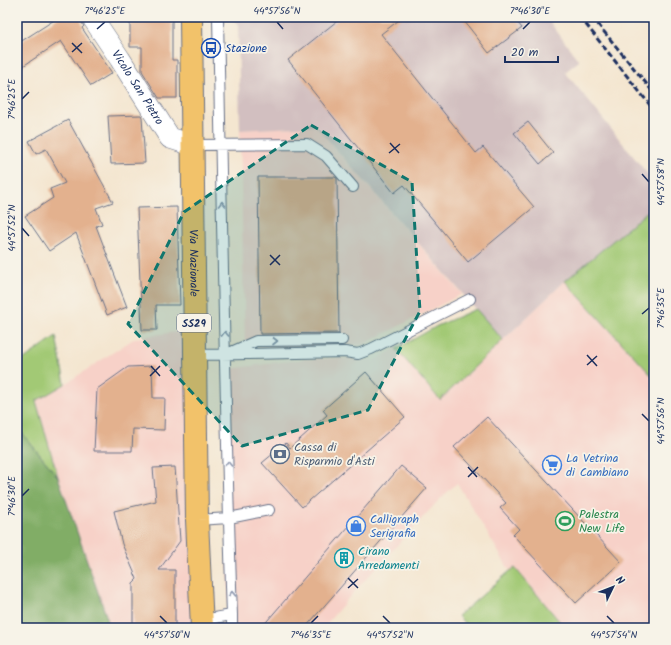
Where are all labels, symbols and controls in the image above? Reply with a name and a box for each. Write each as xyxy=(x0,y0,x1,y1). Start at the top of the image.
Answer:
text: 7°46'25"E xyxy=(85,3,127,19)
text: 44°57'56"N xyxy=(254,3,301,19)
text: 7°46'30"E xyxy=(510,3,551,19)
bus stop icon: Stazione xyxy=(200,37,222,59)
scale bar xyxy=(505,38,558,64)
place label: Stazione xyxy=(225,39,268,58)
text: 20 m xyxy=(511,43,539,62)
street label: Vicolo San Pietro xyxy=(107,46,168,129)
text: 7°46'25"E xyxy=(4,77,20,119)
text: 44°57'58"N xyxy=(653,158,669,206)
one-way arrow xyxy=(218,201,226,207)
text: 44°57'52"N xyxy=(4,204,20,252)
street label: Via Nazionale xyxy=(184,229,203,297)
text: 7°46'35"E xyxy=(653,286,669,328)
road number: SS29 xyxy=(177,314,211,332)
one-way arrow xyxy=(220,331,229,337)
one-way arrow xyxy=(272,337,278,345)
text: 44°57'56"N xyxy=(653,397,669,444)
place label: Cassa di Risparmio d'Asti xyxy=(294,438,376,471)
bank icon: Cassa di Risparmio d'Asti xyxy=(269,443,291,465)
place label: La Vetrina di Cambiano xyxy=(566,449,629,482)
supermarket icon: La Vetrina di Cambiano xyxy=(541,454,563,476)
one-way arrow xyxy=(223,461,232,467)
text: 7°46'30"E xyxy=(4,475,20,516)
place label: Palestra New Life xyxy=(579,505,625,538)
place label: Calligraph Serigrafia xyxy=(370,510,419,543)
sports icon: Palestra New Life xyxy=(554,510,576,532)
shop icon: Calligraph Serigrafia xyxy=(345,515,367,537)
place label: Cirano Arredamenti xyxy=(358,542,420,575)
building icon: Cirano Arredamenti xyxy=(333,547,355,569)
north arrow xyxy=(593,567,633,607)
text: N xyxy=(611,572,629,590)
one-way arrow xyxy=(227,591,236,597)
text: 44°57'50"N xyxy=(144,627,190,643)
text: 7°46'35"E xyxy=(291,627,333,643)
text: 44°57'52"N xyxy=(366,627,414,643)
text: 44°57'54"N xyxy=(591,627,638,643)

